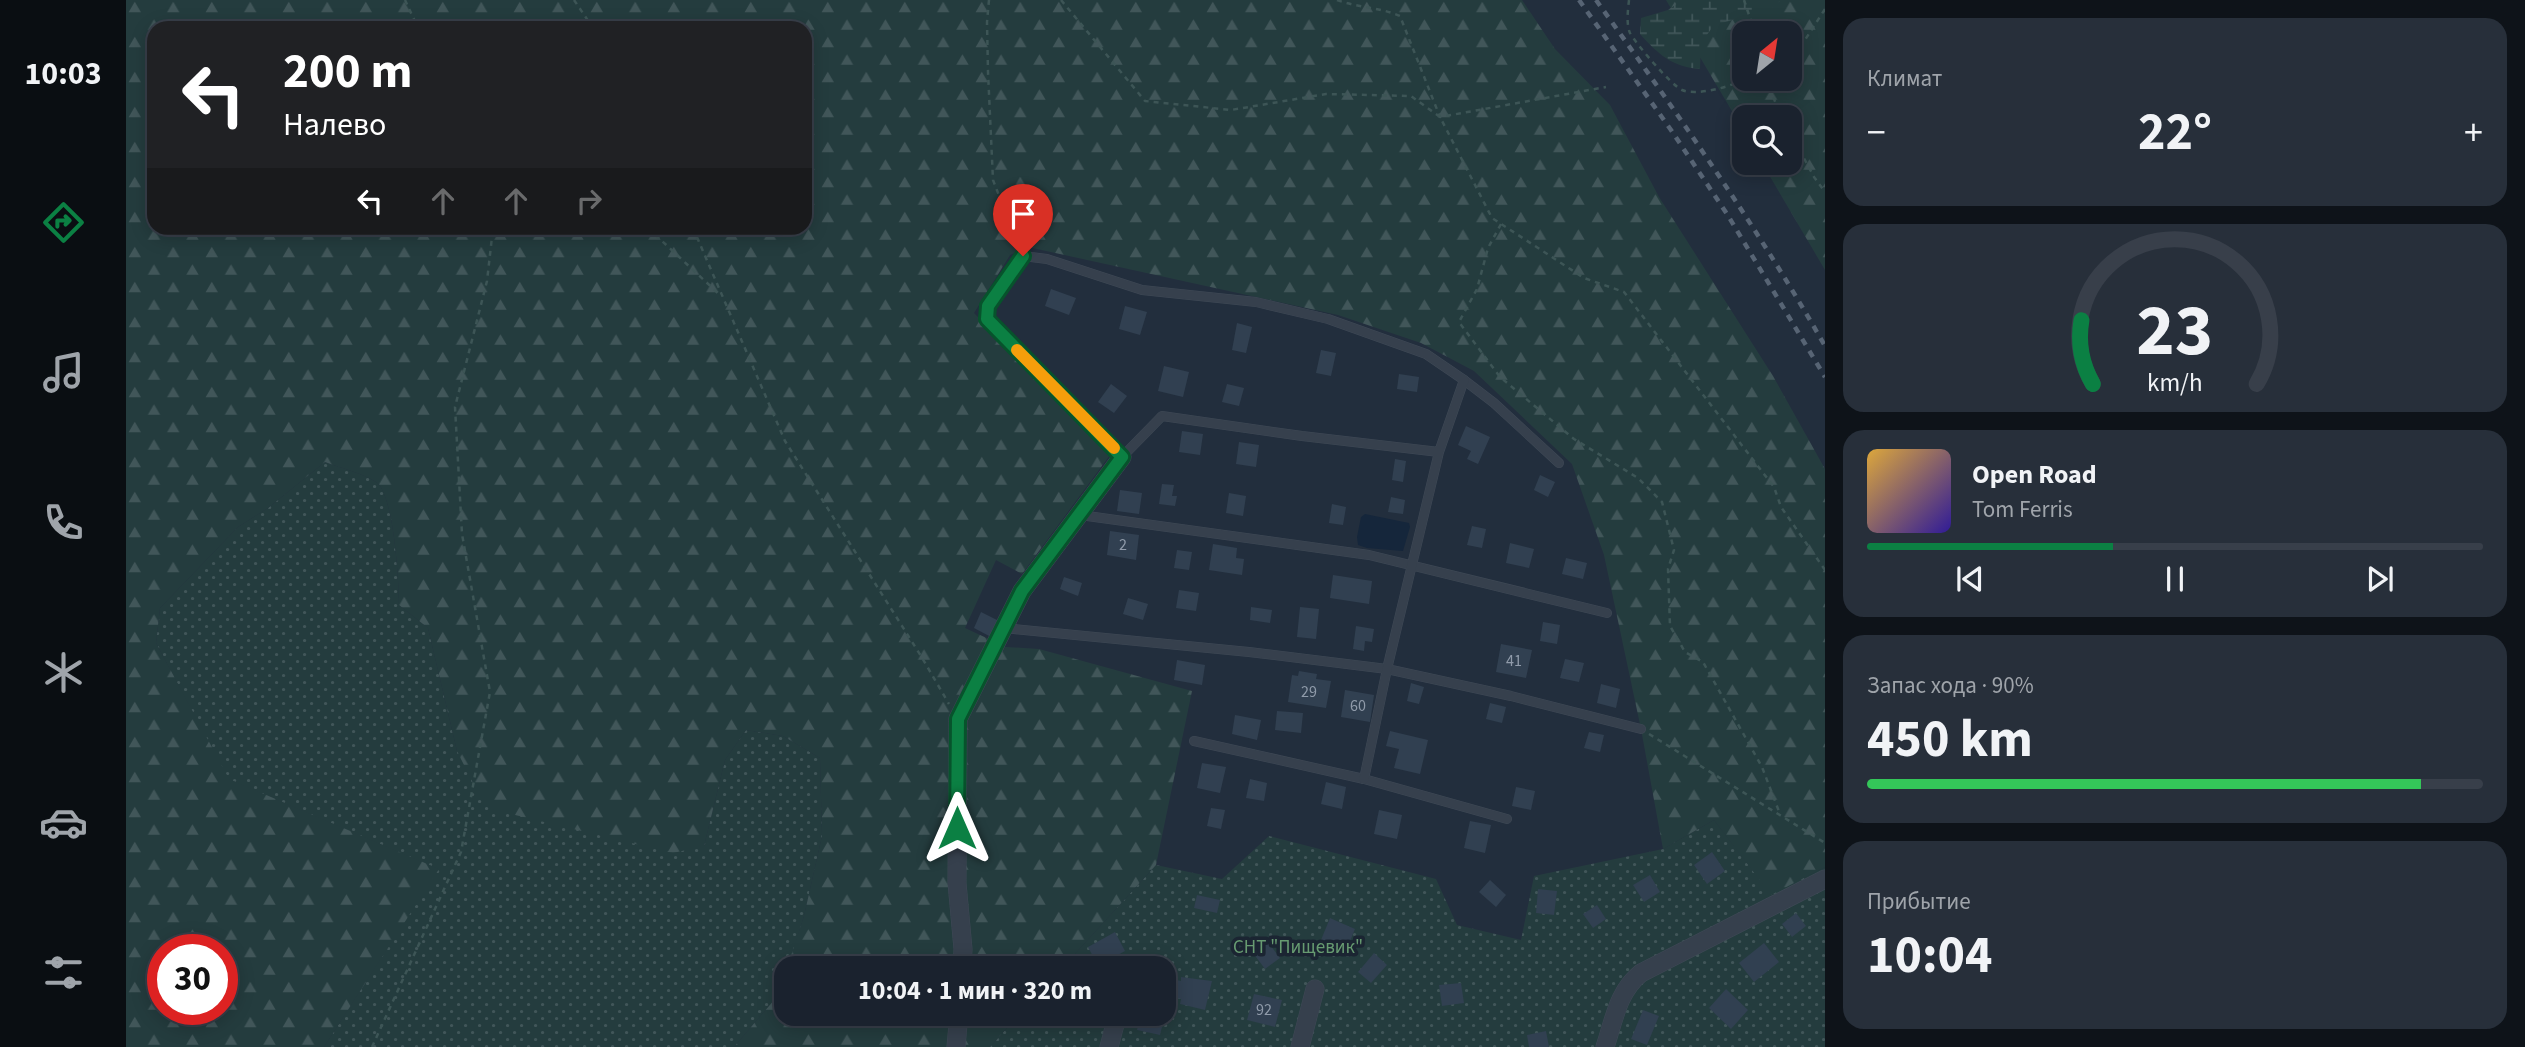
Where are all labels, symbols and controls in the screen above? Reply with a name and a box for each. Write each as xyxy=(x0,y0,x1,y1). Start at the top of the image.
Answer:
north arrow xyxy=(1732,21,1802,91)
map controls xyxy=(1732,21,1802,175)
text: 200 m xyxy=(283,37,412,107)
icon: left xyxy=(168,49,259,140)
text: 10:03 xyxy=(24,51,102,97)
text: Климат xyxy=(1867,62,1942,95)
text: 22° xyxy=(2138,96,2212,170)
text: Налево xyxy=(283,102,386,148)
button: search xyxy=(1732,105,1802,175)
text: − xyxy=(1867,106,1886,160)
text: + xyxy=(2464,106,2483,160)
icon: left xyxy=(351,182,389,220)
icon: ahead xyxy=(424,182,462,220)
icon: ahead xyxy=(497,182,535,220)
icon: right xyxy=(570,182,608,220)
pin xyxy=(993,184,1053,256)
icon: arrive xyxy=(1004,195,1042,233)
icon: directions xyxy=(39,198,88,247)
text: 23 xyxy=(2137,279,2213,383)
icon: music xyxy=(39,348,88,397)
text: km/h xyxy=(2147,364,2203,400)
text: Open Road xyxy=(1972,456,2097,493)
text: Tom Ferris xyxy=(1972,493,2073,526)
icon: phone xyxy=(39,498,88,547)
house number: 2 xyxy=(1119,534,1127,556)
icon: previous xyxy=(1951,560,1989,598)
icon: pause xyxy=(2156,560,2194,598)
icon: next xyxy=(2361,560,2399,598)
icon: climate xyxy=(39,648,88,697)
house number: 41 xyxy=(1506,650,1522,672)
text: Запас хода · 90% xyxy=(1867,669,2034,702)
house number: 29 xyxy=(1301,681,1317,703)
house number: 60 xyxy=(1350,695,1366,717)
text: 450 km xyxy=(1867,703,2033,777)
position arrow xyxy=(920,791,994,865)
icon: car xyxy=(39,798,88,847)
text: Прибытие xyxy=(1867,885,1971,918)
text: 10:04 xyxy=(1867,919,1992,993)
speed limit sign: 30 xyxy=(147,934,238,1025)
park label: СНТ "Пищевик" xyxy=(1233,934,1363,961)
icon: filters xyxy=(39,948,88,997)
text: 10:04 · 1 мин · 320 m xyxy=(858,972,1092,1009)
house number: 92 xyxy=(1256,999,1272,1021)

